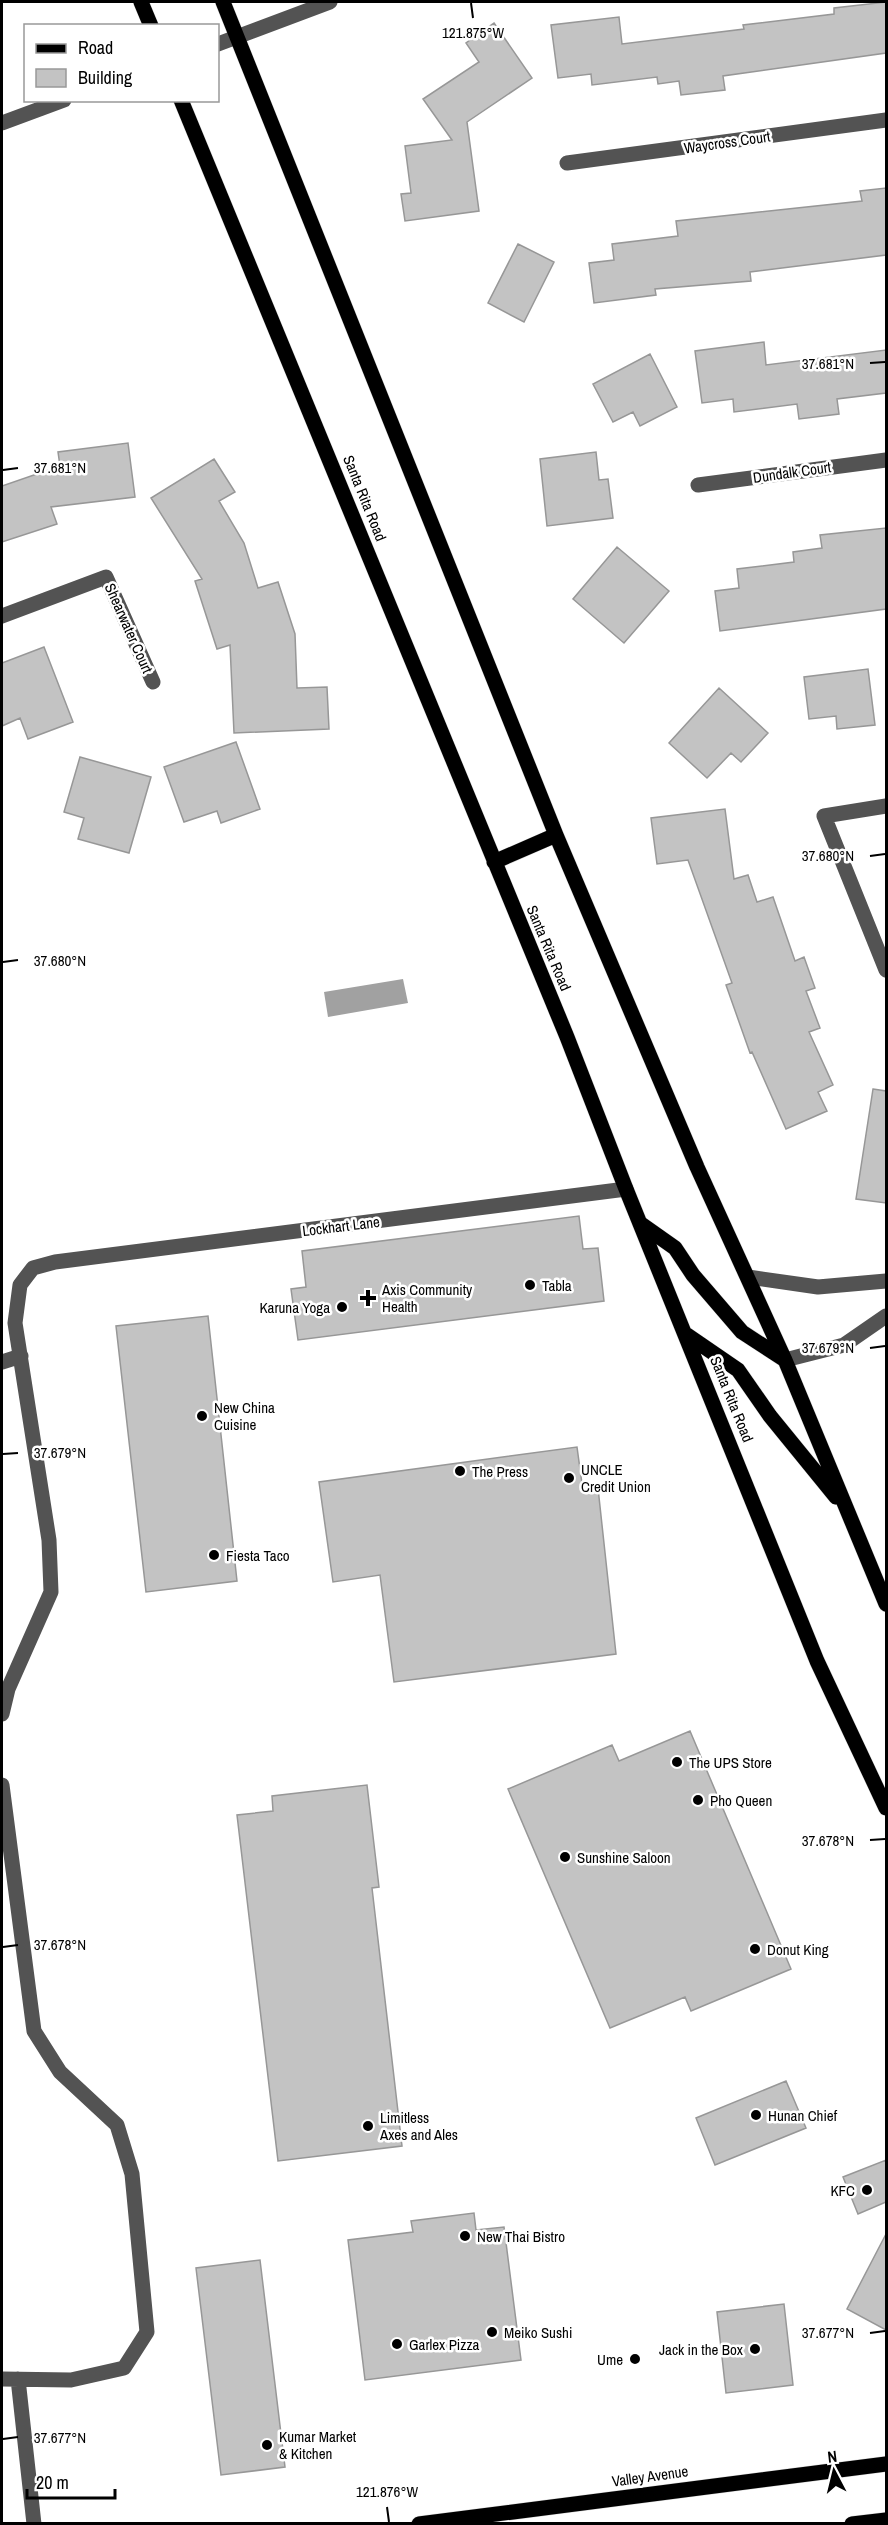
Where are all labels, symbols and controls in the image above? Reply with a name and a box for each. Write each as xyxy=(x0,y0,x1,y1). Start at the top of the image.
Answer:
text: 121.875°W xyxy=(442,22,504,43)
legend xyxy=(24,24,219,102)
text: Road xyxy=(78,35,113,60)
text: Building xyxy=(78,65,133,90)
street label: Waycross Court xyxy=(682,125,772,158)
text: 37.681°N xyxy=(802,353,854,374)
street label: Santa Rita Road xyxy=(338,452,392,544)
street label: Dundalk Court xyxy=(752,456,833,488)
text: 37.681°N xyxy=(34,457,86,478)
street label: Shearwater Court xyxy=(100,580,158,677)
text: 37.680°N xyxy=(802,845,854,866)
street label: Santa Rita Road xyxy=(522,902,576,994)
text: 37.680°N xyxy=(34,950,86,971)
street label: Lockhart Lane xyxy=(301,1211,381,1241)
place label: Tabla xyxy=(542,1275,572,1296)
marker: Tabla xyxy=(523,1278,537,1292)
place label: Axis Community Health xyxy=(381,1279,473,1317)
marker: Axis Community Health xyxy=(359,1289,377,1307)
place label: Karuna Yoga xyxy=(259,1297,330,1318)
marker: Karuna Yoga xyxy=(335,1300,349,1314)
text: 37.679°N xyxy=(802,1337,854,1358)
street label: Santa Rita Road xyxy=(705,1353,759,1445)
place label: New China Cuisine xyxy=(214,1397,275,1435)
marker: New China Cuisine xyxy=(195,1409,209,1423)
text: 37.679°N xyxy=(34,1442,86,1463)
place label: UNCLE Credit Union xyxy=(581,1459,651,1497)
place label: The Press xyxy=(472,1461,528,1482)
marker: The Press xyxy=(453,1464,467,1478)
marker: UNCLE Credit Union xyxy=(562,1471,576,1485)
place label: Fiesta Taco xyxy=(226,1545,290,1566)
marker: Fiesta Taco xyxy=(207,1548,221,1562)
place label: The UPS Store xyxy=(689,1752,772,1773)
marker: The UPS Store xyxy=(670,1755,684,1769)
place label: Pho Queen xyxy=(710,1790,772,1811)
marker: Pho Queen xyxy=(691,1793,705,1807)
text: 37.678°N xyxy=(802,1830,854,1851)
place label: Sunshine Saloon xyxy=(577,1847,671,1868)
marker: Sunshine Saloon xyxy=(558,1850,572,1864)
text: 37.678°N xyxy=(34,1934,86,1955)
place label: Donut King xyxy=(767,1939,829,1960)
marker: Donut King xyxy=(748,1942,762,1956)
place label: Hunan Chief xyxy=(768,2105,838,2126)
place label: Limitless Axes and Ales xyxy=(379,2107,458,2145)
marker: Hunan Chief xyxy=(749,2108,763,2122)
marker: Limitless Axes and Ales xyxy=(361,2119,375,2133)
place label: KFC xyxy=(830,2180,855,2201)
marker: KFC xyxy=(860,2183,874,2197)
place label: New Thai Bistro xyxy=(477,2226,565,2247)
marker: New Thai Bistro xyxy=(458,2229,472,2243)
place label: Meiko Sushi xyxy=(504,2322,572,2343)
text: 37.677°N xyxy=(802,2322,854,2343)
marker: Meiko Sushi xyxy=(485,2325,499,2339)
place label: Garlex Pizza xyxy=(409,2334,480,2355)
marker: Garlex Pizza xyxy=(390,2337,404,2351)
place label: Jack in the Box xyxy=(659,2339,744,2360)
marker: Jack in the Box xyxy=(748,2342,762,2356)
place label: Ume xyxy=(597,2349,623,2370)
marker: Ume xyxy=(628,2352,642,2366)
place label: Kumar Market & Kitchen xyxy=(279,2426,357,2464)
text: 37.677°N xyxy=(34,2427,86,2448)
marker: Kumar Market & Kitchen xyxy=(260,2438,274,2452)
north arrow xyxy=(804,2441,864,2501)
text: N xyxy=(826,2445,838,2468)
street label: Valley Avenue xyxy=(610,2460,690,2492)
scale bar xyxy=(27,2462,116,2500)
text: 20 m xyxy=(36,2470,69,2495)
text: 121.876°W xyxy=(356,2481,418,2502)

